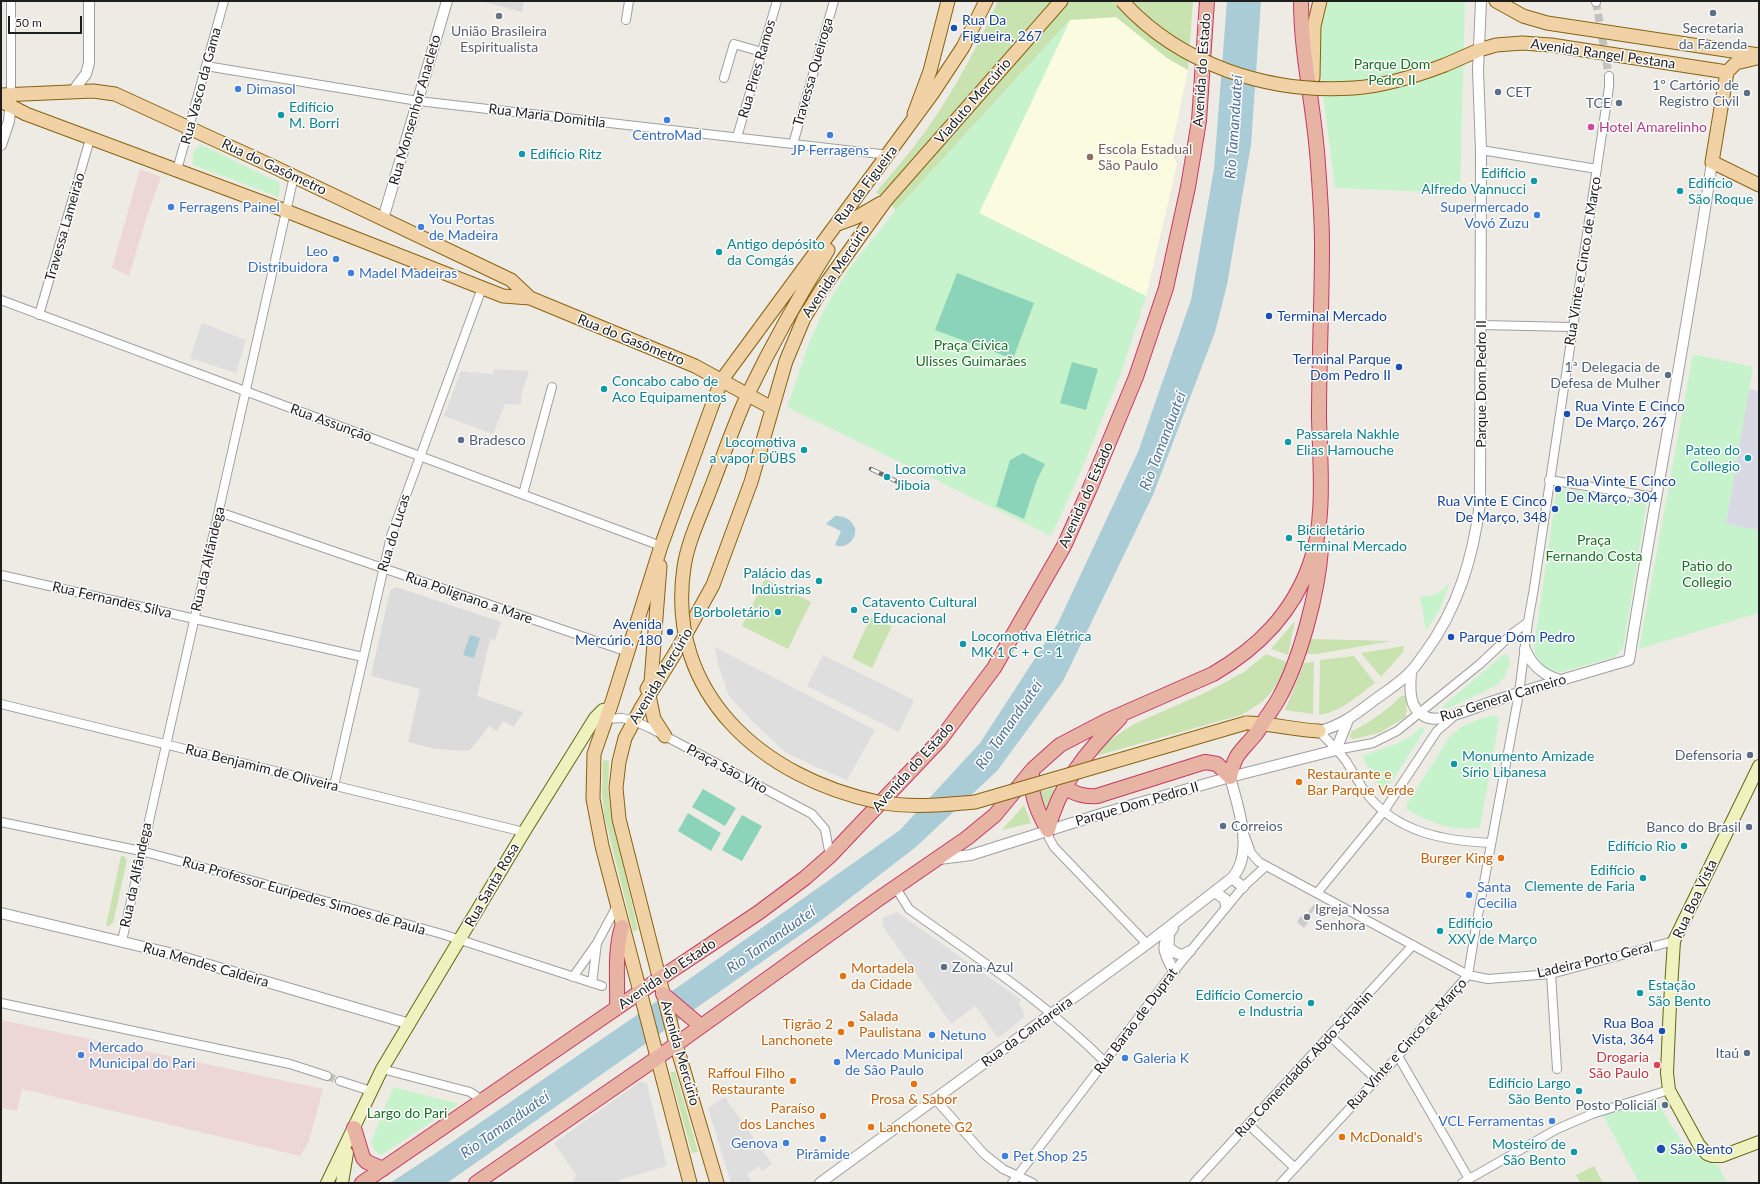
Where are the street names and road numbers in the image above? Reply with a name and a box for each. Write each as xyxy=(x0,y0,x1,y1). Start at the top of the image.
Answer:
street label: Avenida do Estado xyxy=(1190,13,1214,127)
street label: Travessa Queiroga xyxy=(789,16,837,128)
street label: Rua Pires Ramos xyxy=(735,18,779,120)
street label: Rua Vasco da Gama xyxy=(177,26,225,146)
street label: Rua Monsenhor Anacleto xyxy=(385,33,445,187)
street label: Avenida Rangel Pestana xyxy=(1530,36,1676,72)
street label: Viaduto Mercúrio xyxy=(931,55,1015,147)
street label: Rua Maria Domitila xyxy=(488,100,606,132)
street label: Rua do Gasômetro xyxy=(219,135,329,199)
street label: Rua da Figueira xyxy=(831,142,901,228)
street label: Travessa Lameirão xyxy=(42,171,88,283)
street label: Rua Vinte e Cinco de Março xyxy=(1561,175,1605,347)
street label: Avenida Mercúrio xyxy=(799,221,873,321)
street label: Rua do Gasômetro xyxy=(575,311,687,369)
street label: Parque Dom Pedro II xyxy=(1473,320,1489,448)
street label: Rua Assunção xyxy=(288,400,374,446)
street label: Avenida do Estado xyxy=(1055,439,1117,551)
street label: Rua do Lucas xyxy=(374,492,414,574)
street label: Rua da Alfândega xyxy=(188,505,228,613)
street label: Rua Polignano a Mare xyxy=(403,568,535,628)
street label: Rua Fernandes Silva xyxy=(51,578,173,622)
street label: Avenida Mercúrio xyxy=(626,625,696,727)
street label: Rua General Carneiro xyxy=(1438,671,1568,725)
street label: Avenida do Estado xyxy=(869,719,957,815)
street label: Rua Benjamim de Oliveira xyxy=(184,741,340,795)
street label: Praça São Vito xyxy=(684,741,770,797)
street label: Parque Dom Pedro II xyxy=(1073,778,1201,830)
street label: Rua da Alfândega xyxy=(117,821,155,929)
street label: Rua Santa Rosa xyxy=(461,840,523,930)
street label: Rua Professor Eurípedes Simoes de Paula xyxy=(181,853,427,939)
street label: Rua Boa Vista xyxy=(1669,857,1721,941)
street label: Avenida do Estado xyxy=(615,935,719,1013)
street label: Ladeira Porto Geral xyxy=(1535,938,1655,982)
street label: Rua Mendes Caldeira xyxy=(141,939,271,991)
street label: Rua Barão de Duprat xyxy=(1091,965,1181,1077)
street label: Rua Vinte e Cinco de Março xyxy=(1344,975,1470,1113)
street label: Rua Comendador Abdo Schahin xyxy=(1231,987,1377,1141)
street label: Rua da Cantareira xyxy=(978,993,1076,1071)
street label: Avenida Mercúrio xyxy=(657,998,703,1108)

